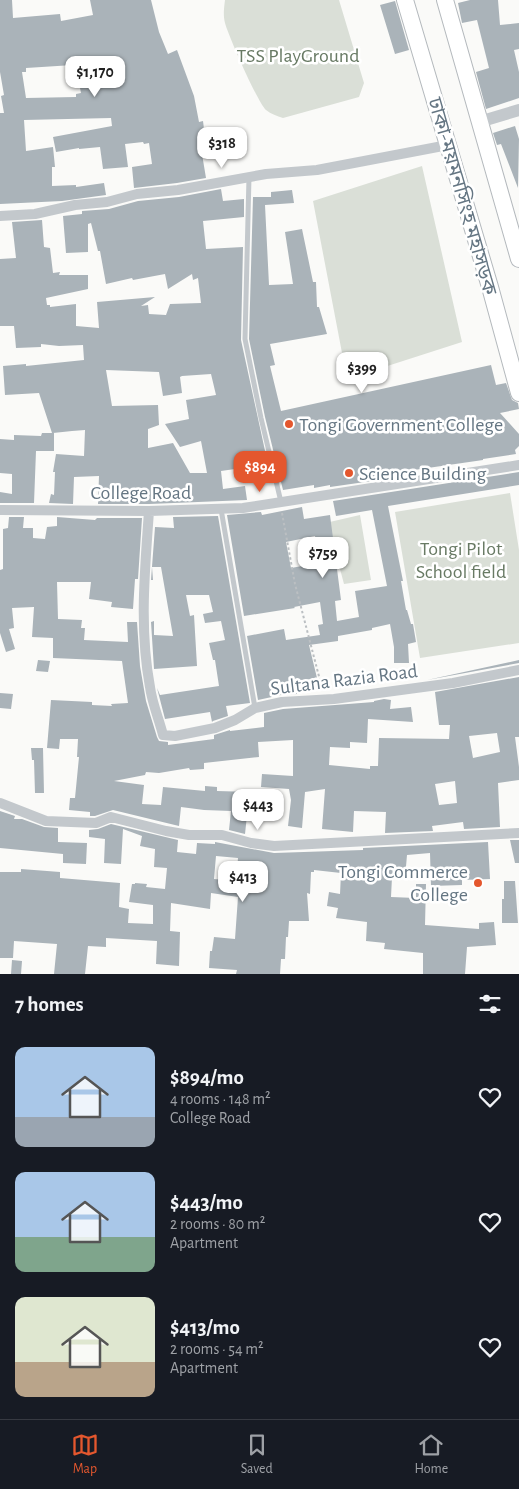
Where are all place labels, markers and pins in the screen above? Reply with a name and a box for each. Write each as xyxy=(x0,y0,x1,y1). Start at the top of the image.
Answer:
pin: $1,170 xyxy=(54,56,136,98)
pin: $318 xyxy=(192,126,252,169)
pin: $399 xyxy=(332,352,392,394)
place label: Tongi Government College xyxy=(299,415,503,435)
marker: Tongi Government College xyxy=(283,418,295,430)
pin: $894 xyxy=(230,450,290,493)
place label: Science Building xyxy=(359,464,487,484)
marker: Science Building xyxy=(343,467,355,479)
pin: $759 xyxy=(293,536,353,579)
pin: $443 xyxy=(228,788,288,831)
pin: $413 xyxy=(213,860,273,903)
place label: Tongi Commerce College xyxy=(338,862,468,905)
marker: Tongi Commerce College xyxy=(472,877,484,889)

